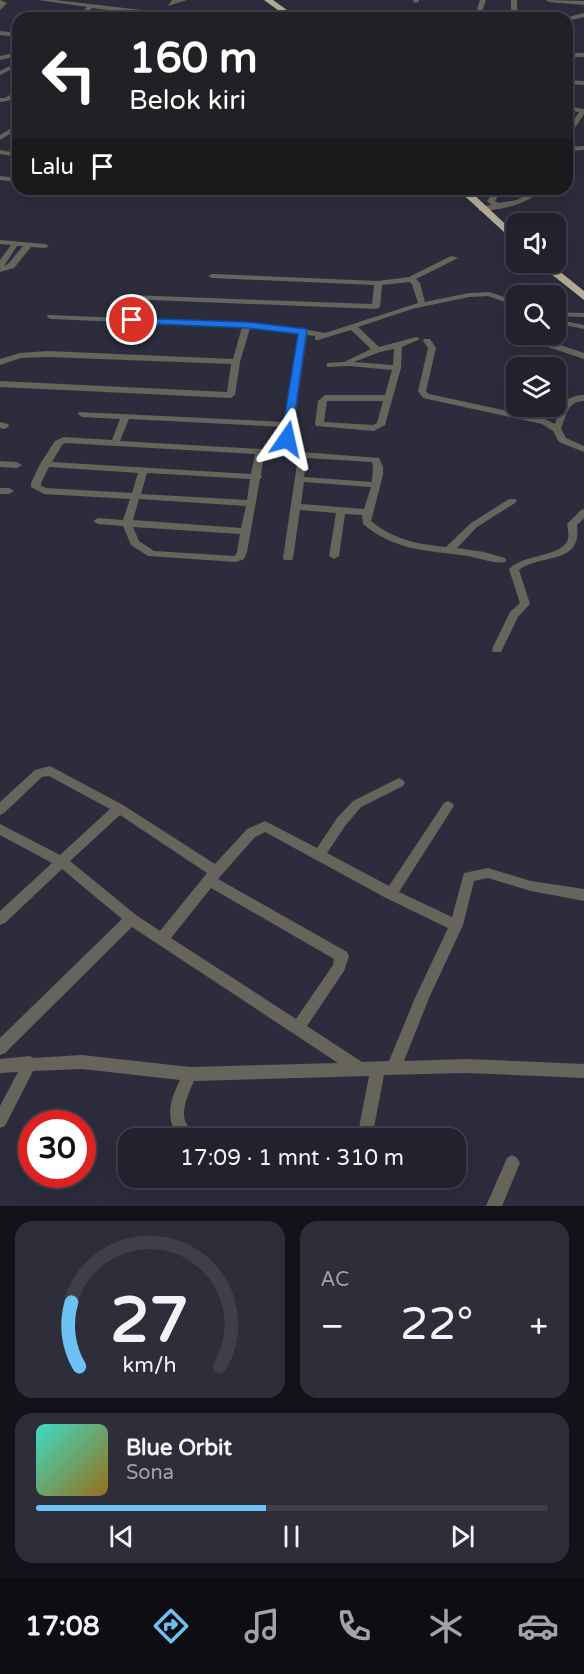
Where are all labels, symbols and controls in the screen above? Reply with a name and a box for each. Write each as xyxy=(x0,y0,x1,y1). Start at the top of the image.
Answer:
text: 160 m xyxy=(129,33,258,84)
icon: left xyxy=(30,36,108,114)
text: Belok kiri xyxy=(129,84,246,117)
icon: arrive xyxy=(86,150,119,183)
text: Lalu xyxy=(30,154,74,180)
map controls xyxy=(506,213,566,417)
button: sound xyxy=(506,213,566,273)
button: search xyxy=(506,285,566,345)
pin xyxy=(106,294,157,345)
icon: arrive xyxy=(115,303,148,336)
button: layers xyxy=(506,357,566,417)
position arrow xyxy=(255,407,319,471)
speed limit sign: 30 xyxy=(18,1110,96,1188)
text: 17:09 · 1 mnt · 310 m xyxy=(180,1145,404,1171)
text: AC xyxy=(321,1268,349,1292)
text: 27 xyxy=(111,1284,189,1359)
text: 22° xyxy=(400,1298,473,1352)
text: − xyxy=(321,1307,344,1346)
text: + xyxy=(529,1307,548,1346)
text: km/h xyxy=(123,1352,177,1378)
text: Blue Orbit xyxy=(126,1435,232,1461)
text: Sona xyxy=(126,1461,174,1485)
icon: previous xyxy=(105,1520,138,1553)
icon: pause xyxy=(275,1520,308,1553)
icon: next xyxy=(446,1520,479,1553)
icon: directions xyxy=(150,1605,192,1647)
icon: music xyxy=(241,1605,283,1647)
icon: phone xyxy=(333,1605,375,1647)
icon: climate xyxy=(425,1605,467,1647)
icon: car xyxy=(517,1605,559,1647)
text: 17:08 xyxy=(25,1610,100,1643)

